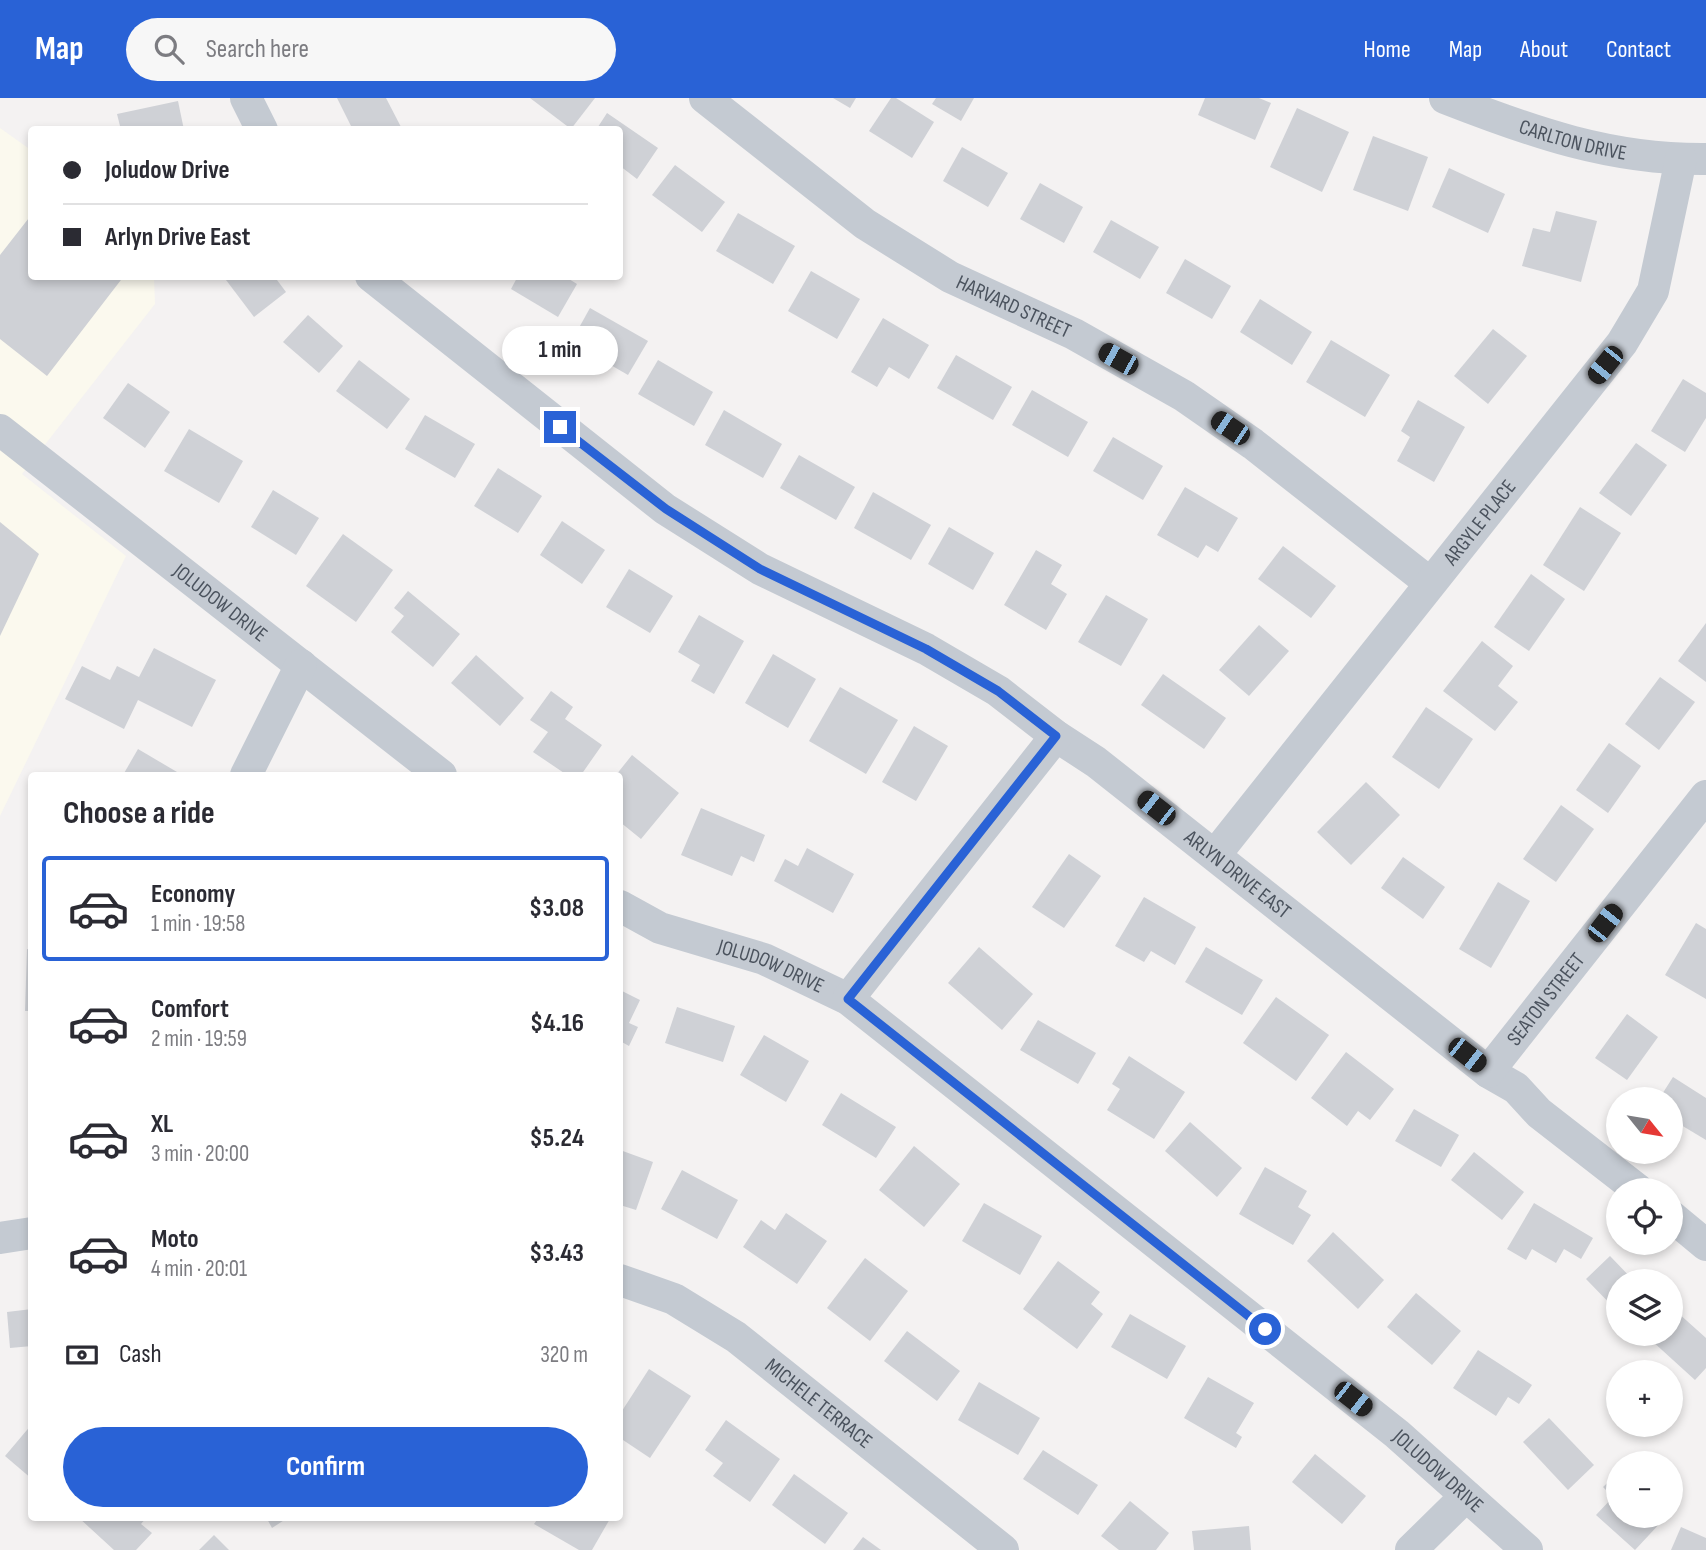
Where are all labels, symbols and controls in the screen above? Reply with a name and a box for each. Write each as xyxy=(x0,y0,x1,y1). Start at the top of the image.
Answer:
search box xyxy=(126,18,616,81)
text: Map xyxy=(35,29,84,69)
icon: search xyxy=(150,30,188,68)
text: Search here xyxy=(206,34,309,65)
text: Home xyxy=(1363,35,1411,64)
text: Map xyxy=(1449,35,1482,64)
text: About xyxy=(1520,35,1568,64)
text: Contact xyxy=(1606,35,1671,64)
street label: CARLTON DRIVE xyxy=(1516,114,1629,165)
text: Joludow Drive xyxy=(105,155,230,186)
text: Arlyn Drive East xyxy=(105,222,250,253)
street label: HARVARD STREET xyxy=(952,269,1075,344)
callout: 1 min xyxy=(502,326,618,374)
text: 1 min xyxy=(539,336,581,364)
car xyxy=(1095,340,1142,378)
car xyxy=(1584,342,1627,388)
car xyxy=(1207,408,1254,448)
route end xyxy=(544,411,576,443)
street label: ARGYLE PLACE xyxy=(1437,475,1521,571)
street label: JOLUDOW DRIVE xyxy=(168,557,273,647)
car xyxy=(1133,787,1180,829)
text: Choose a ride xyxy=(63,794,215,833)
street label: ARLYN DRIVE EAST xyxy=(1179,824,1296,924)
icon: car xyxy=(67,877,130,940)
text: Economy xyxy=(151,879,235,910)
text: $3.08 xyxy=(529,893,584,924)
car xyxy=(1584,900,1627,946)
text: 1 min · 19:58 xyxy=(151,910,245,938)
street label: JOLUDOW DRIVE xyxy=(714,933,828,998)
street label: SEATON STREET xyxy=(1501,947,1590,1050)
icon: car xyxy=(67,992,130,1055)
text: Comfort xyxy=(151,994,229,1025)
text: $4.16 xyxy=(530,1008,584,1039)
text: 2 min · 19:59 xyxy=(151,1025,247,1053)
car xyxy=(1444,1034,1491,1076)
north arrow xyxy=(1606,1087,1684,1164)
map controls xyxy=(1606,1087,1683,1528)
icon: car xyxy=(67,1107,130,1170)
text: XL xyxy=(151,1109,173,1140)
text: $5.24 xyxy=(529,1123,584,1154)
text: 3 min · 20:00 xyxy=(151,1140,249,1168)
button: locate xyxy=(1606,1178,1683,1255)
icon: car xyxy=(67,1222,130,1285)
text: Moto xyxy=(151,1224,199,1255)
text: $3.43 xyxy=(529,1238,584,1269)
text: 4 min · 20:01 xyxy=(151,1255,247,1283)
button: layers xyxy=(1606,1269,1683,1346)
route start xyxy=(1249,1313,1281,1345)
icon: cash xyxy=(63,1336,101,1374)
text: Cash xyxy=(119,1339,162,1370)
text: 320 m xyxy=(540,1341,588,1369)
street label: MICHELE TERRACE xyxy=(760,1353,878,1453)
button: + xyxy=(1606,1360,1683,1437)
car xyxy=(1330,1378,1377,1420)
street label: JOLUDOW DRIVE xyxy=(1387,1423,1489,1518)
button: Confirm xyxy=(63,1427,588,1507)
button: − xyxy=(1606,1451,1683,1528)

